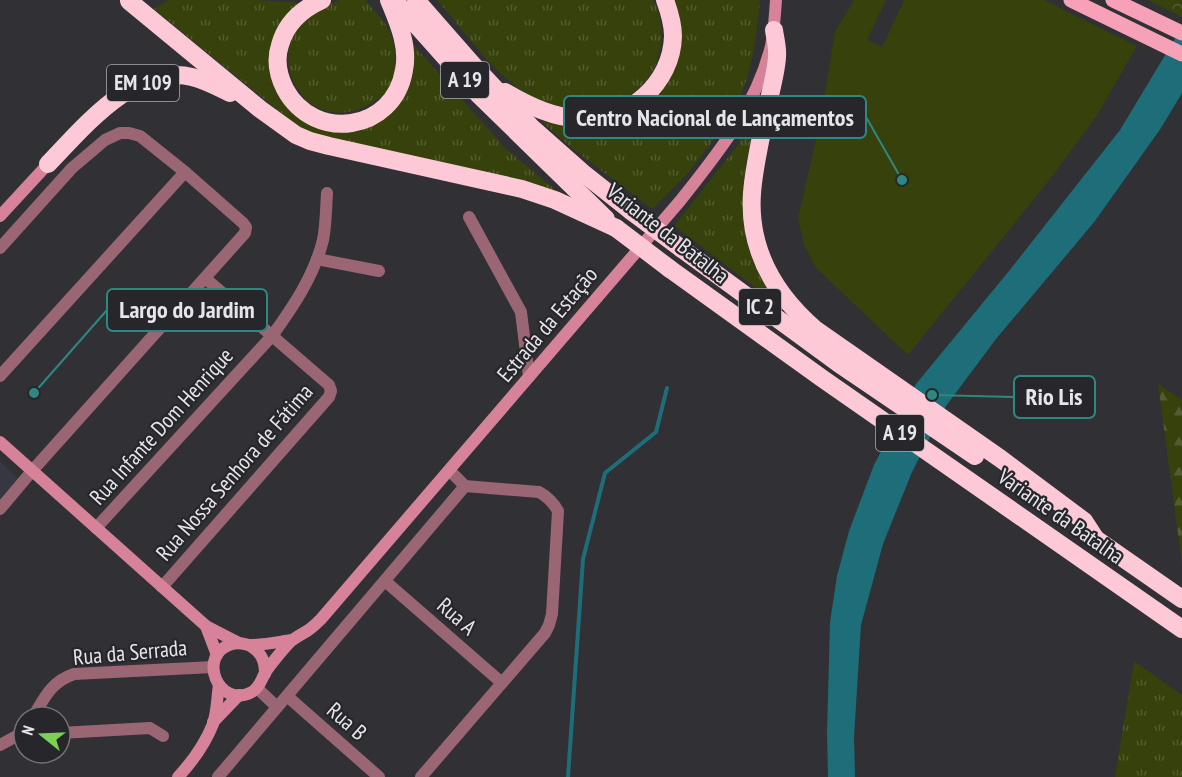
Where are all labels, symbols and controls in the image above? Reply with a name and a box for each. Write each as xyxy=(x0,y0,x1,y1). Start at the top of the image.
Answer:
road number: A 19 xyxy=(441,62,489,98)
road number: EM 109 xyxy=(107,65,179,101)
callout: Centro Nacional de Lançamentos xyxy=(564,96,866,138)
text: Centro Nacional de Lançamentos xyxy=(576,102,854,133)
street label: Variante da Batalha xyxy=(600,176,735,289)
street label: Estrada da Estação xyxy=(491,261,603,387)
callout: Largo do Jardim xyxy=(107,289,267,331)
road number: IC 2 xyxy=(739,289,781,325)
text: Largo do Jardim xyxy=(119,294,255,325)
street label: Rua Infante Dom Henrique xyxy=(83,342,239,510)
callout: Rio Lis xyxy=(1014,376,1095,418)
street label: Rua Nossa Senhora de Fátima xyxy=(150,378,318,566)
text: Rio Lis xyxy=(1025,381,1083,412)
road number: A 19 xyxy=(876,415,924,451)
street label: Variante da Batalha xyxy=(992,462,1129,570)
street label: Rua A xyxy=(431,591,483,641)
street label: Rua da Serrada xyxy=(72,633,188,671)
street label: Rua B xyxy=(321,696,373,746)
north arrow xyxy=(12,705,72,765)
text: N xyxy=(17,723,39,738)

